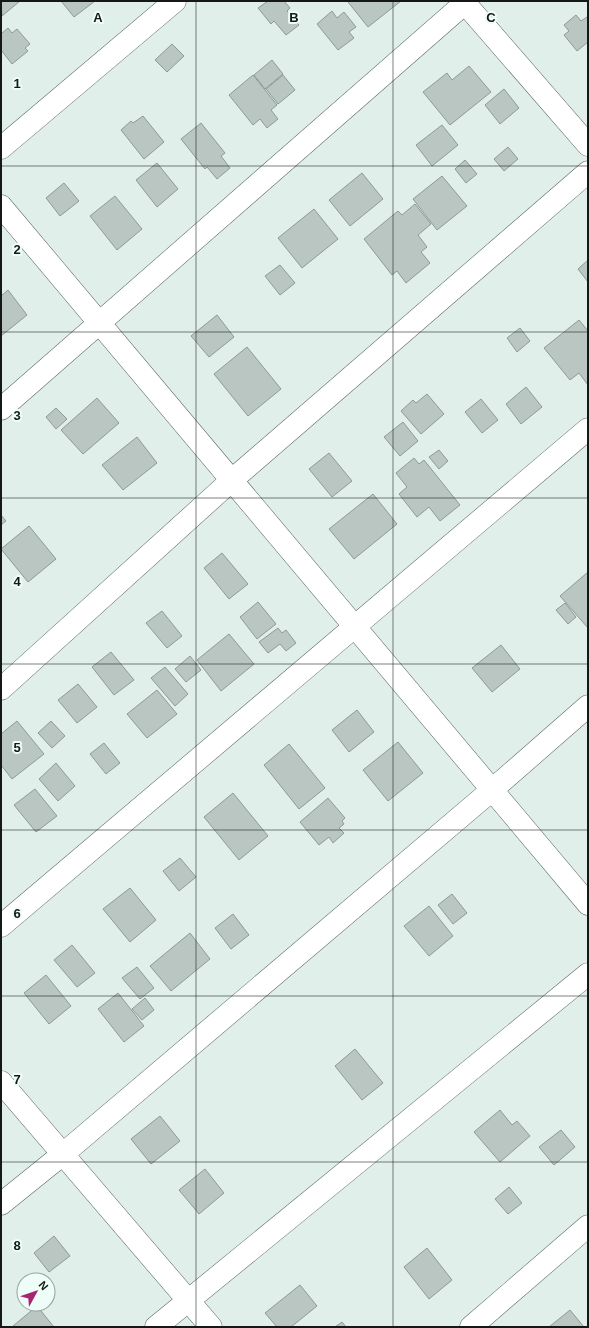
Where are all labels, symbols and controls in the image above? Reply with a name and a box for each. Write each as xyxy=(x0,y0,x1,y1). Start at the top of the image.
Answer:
text: A xyxy=(93,10,103,25)
text: B xyxy=(289,10,299,25)
text: C xyxy=(486,10,496,25)
text: 1 xyxy=(13,76,21,91)
text: 2 xyxy=(13,242,21,257)
text: 3 xyxy=(13,408,21,423)
text: 4 xyxy=(13,574,21,589)
text: 5 xyxy=(13,740,21,755)
text: 6 xyxy=(13,906,21,921)
text: 7 xyxy=(13,1072,21,1087)
text: 8 xyxy=(13,1238,21,1253)
north arrow xyxy=(16,1272,56,1312)
text: N xyxy=(37,1279,51,1293)

